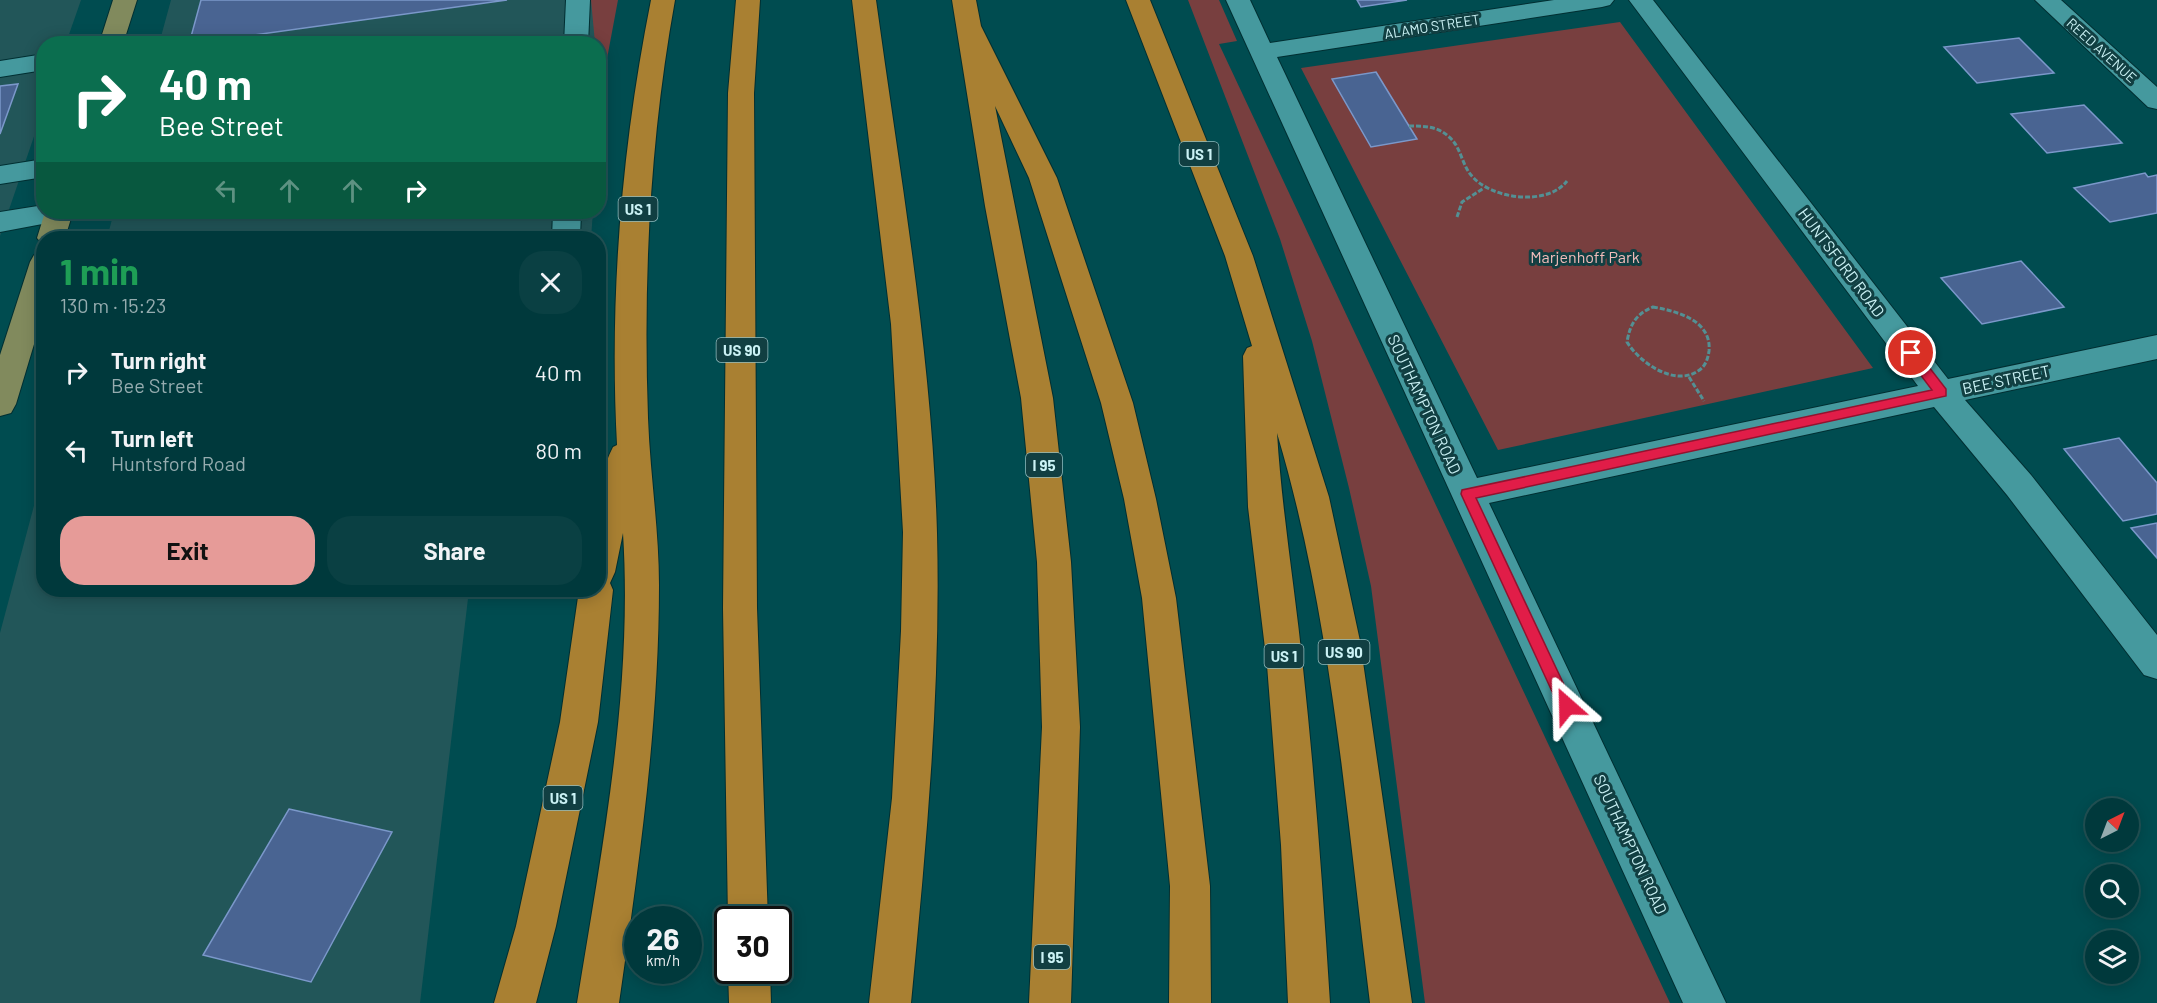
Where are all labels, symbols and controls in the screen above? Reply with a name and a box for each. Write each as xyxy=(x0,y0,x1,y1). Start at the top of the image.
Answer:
street label: ALAMO STREET xyxy=(1383,10,1481,42)
street label: REED AVENUE xyxy=(2063,14,2141,86)
text: 40 m xyxy=(159,58,252,108)
icon: right xyxy=(60,60,138,138)
text: Bee Street xyxy=(159,109,284,141)
road number: US 1 xyxy=(1180,142,1218,166)
icon: left xyxy=(210,174,243,207)
icon: ahead xyxy=(273,174,306,207)
icon: ahead xyxy=(336,174,369,207)
icon: right xyxy=(399,174,432,207)
road number: US 1 xyxy=(618,197,658,221)
street label: HUNTSFORD ROAD xyxy=(1795,204,1889,320)
park label: Marjenhoff Park xyxy=(1530,247,1640,266)
text: 1 min xyxy=(60,249,139,292)
button: close xyxy=(519,251,582,314)
text: 130 m · 15:23 xyxy=(60,293,166,317)
pin xyxy=(1885,327,1936,378)
street label: SOUTHAMPTON ROAD xyxy=(1384,331,1466,477)
icon: arrive xyxy=(1894,336,1927,369)
road number: US 90 xyxy=(716,338,768,362)
text: Turn right xyxy=(111,347,206,373)
icon: right xyxy=(60,356,93,389)
text: 40 m xyxy=(535,359,582,385)
street label: BEE STREET xyxy=(1961,360,2051,398)
text: Bee Street xyxy=(111,373,203,397)
text: Turn left xyxy=(111,425,194,451)
icon: left xyxy=(60,434,93,467)
text: 80 m xyxy=(536,437,582,463)
text: Huntsford Road xyxy=(111,451,246,475)
road number: I 95 xyxy=(1026,453,1062,477)
button: Exit xyxy=(60,516,315,585)
button: Share xyxy=(327,516,582,585)
road number: US 90 xyxy=(1318,640,1370,664)
road number: US 1 xyxy=(1264,644,1304,668)
position arrow xyxy=(1535,674,1599,738)
street label: SOUTHAMPTON ROAD xyxy=(1590,771,1672,917)
road number: US 1 xyxy=(544,786,582,810)
north arrow xyxy=(2085,798,2139,852)
map controls xyxy=(2085,798,2139,984)
button: search xyxy=(2085,864,2139,918)
speed limit sign: 30 xyxy=(714,906,792,984)
text: 26 xyxy=(647,920,679,956)
button: layers xyxy=(2085,930,2139,984)
road number: I 95 xyxy=(1034,945,1070,969)
text: km/h xyxy=(646,951,680,969)

